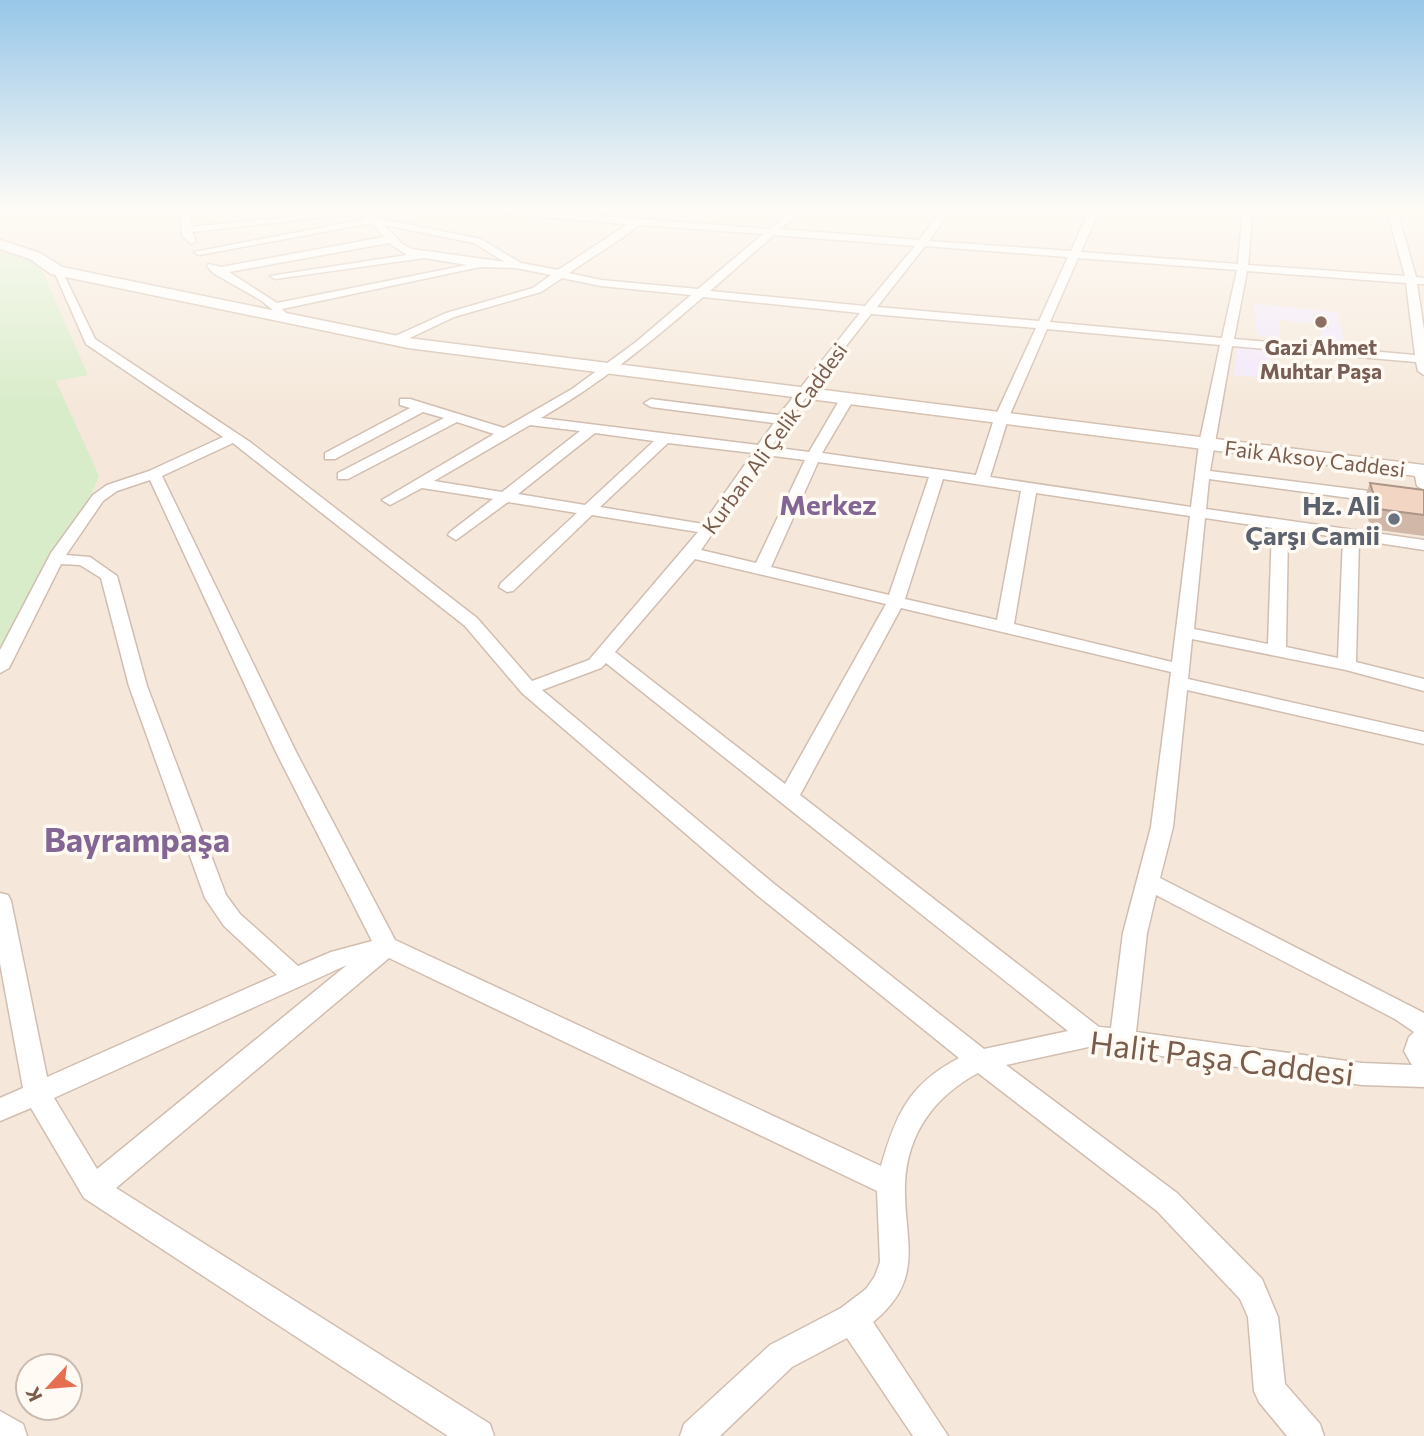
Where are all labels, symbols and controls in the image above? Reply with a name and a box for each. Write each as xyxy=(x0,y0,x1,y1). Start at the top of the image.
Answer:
marker: Gazi Ahmet Muhtar Paşa xyxy=(1313,314,1329,330)
place label: Gazi Ahmet Muhtar Paşa xyxy=(1260,334,1382,383)
street label: Kurban Ali Çelik Caddesi xyxy=(696,338,852,538)
street label: Faik Aksoy Caddesi xyxy=(1223,435,1407,481)
district label: Merkez xyxy=(779,487,877,521)
place label: Hz. Ali Çarşı Camii xyxy=(1245,489,1380,550)
marker: Hz. Ali Çarşı Camii xyxy=(1386,511,1402,527)
district label: Bayrampaşa xyxy=(44,818,230,859)
street label: Halit Paşa Caddesi xyxy=(1088,1021,1356,1093)
north arrow xyxy=(14,1352,84,1422)
text: K xyxy=(20,1384,47,1406)

